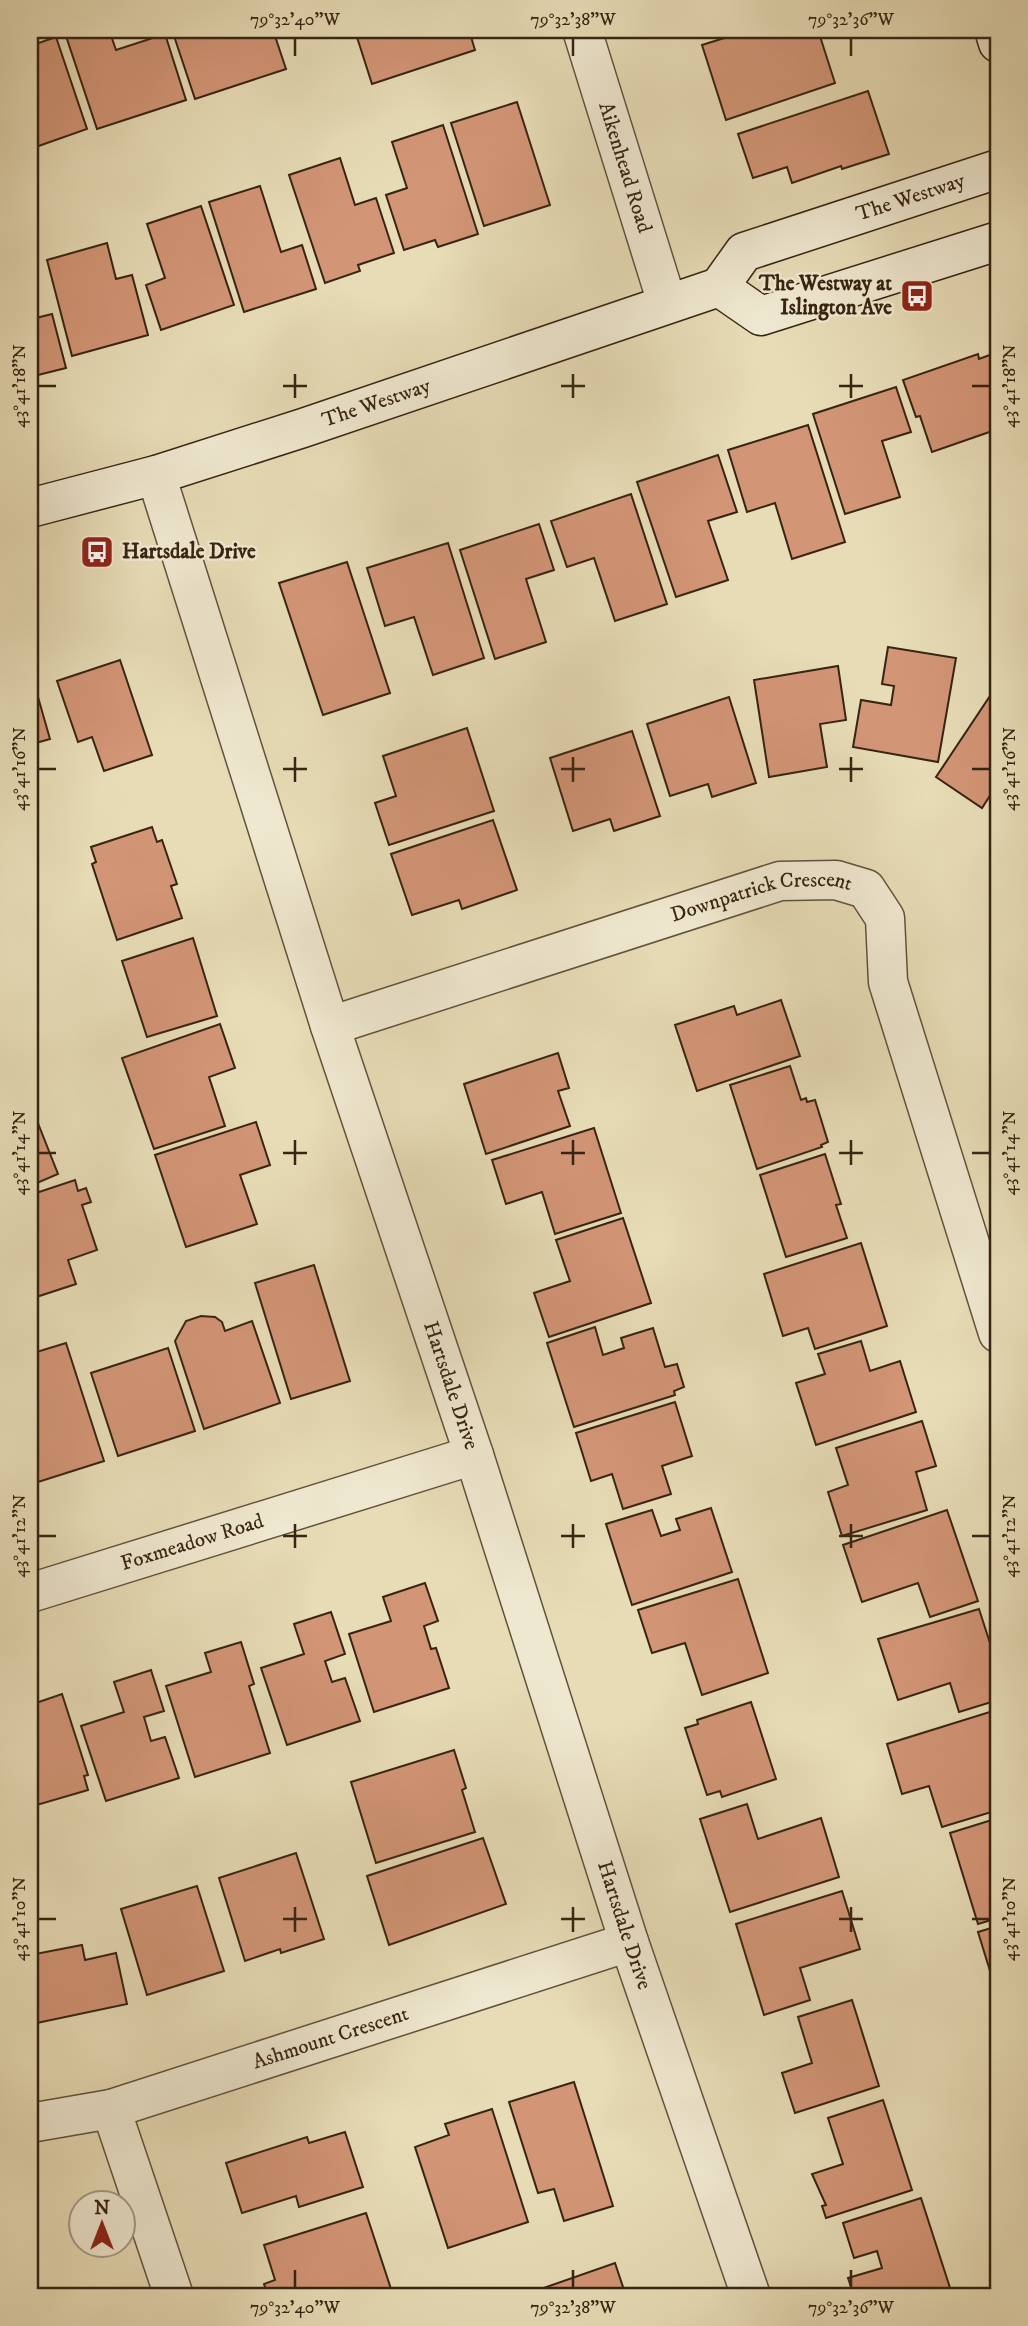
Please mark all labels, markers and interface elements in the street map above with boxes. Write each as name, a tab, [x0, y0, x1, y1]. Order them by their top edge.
text: 79°32'40"W	[250, 9, 340, 31]
text: 79°32'38"W	[530, 9, 616, 31]
text: 79°32'36"W	[808, 9, 894, 31]
street label: Aikenhead Road	[592, 99, 658, 237]
street label: The Westway	[853, 167, 969, 227]
place label: The Westway at Islington Ave	[758, 271, 892, 321]
bus stop icon: The Westway at Islington Ave	[898, 277, 936, 315]
text: 43°41'18"N	[9, 344, 31, 428]
text: 43°41'18"N	[999, 344, 1021, 428]
street label: The Westway	[319, 372, 435, 434]
bus stop icon: Hartsdale Drive	[78, 533, 116, 571]
place label: Hartsdale Drive	[122, 539, 256, 565]
text: 43°41'16"N	[9, 727, 31, 811]
text: 43°41'16"N	[999, 727, 1021, 811]
street label: Downpatrick Crescent	[667, 867, 856, 928]
text: 43°41'14"N	[9, 1110, 31, 1196]
text: 43°41'14"N	[999, 1110, 1021, 1196]
street label: Hartsdale Drive	[417, 1318, 484, 1453]
text: 43°41'12"N	[9, 1494, 31, 1578]
text: 43°41'12"N	[999, 1494, 1021, 1578]
street label: Foxmeadow Road	[118, 1508, 267, 1577]
street label: Hartsdale Drive	[591, 1858, 658, 1993]
text: 43°41'10"N	[9, 1877, 31, 1961]
text: 43°41'10"N	[999, 1877, 1021, 1961]
street label: Ashmount Crescent	[249, 2001, 412, 2075]
north arrow	[66, 2190, 136, 2260]
text: N	[94, 2197, 110, 2220]
text: 79°32'40"W	[250, 2297, 340, 2319]
text: 79°32'38"W	[530, 2297, 616, 2319]
text: 79°32'36"W	[808, 2297, 894, 2319]

